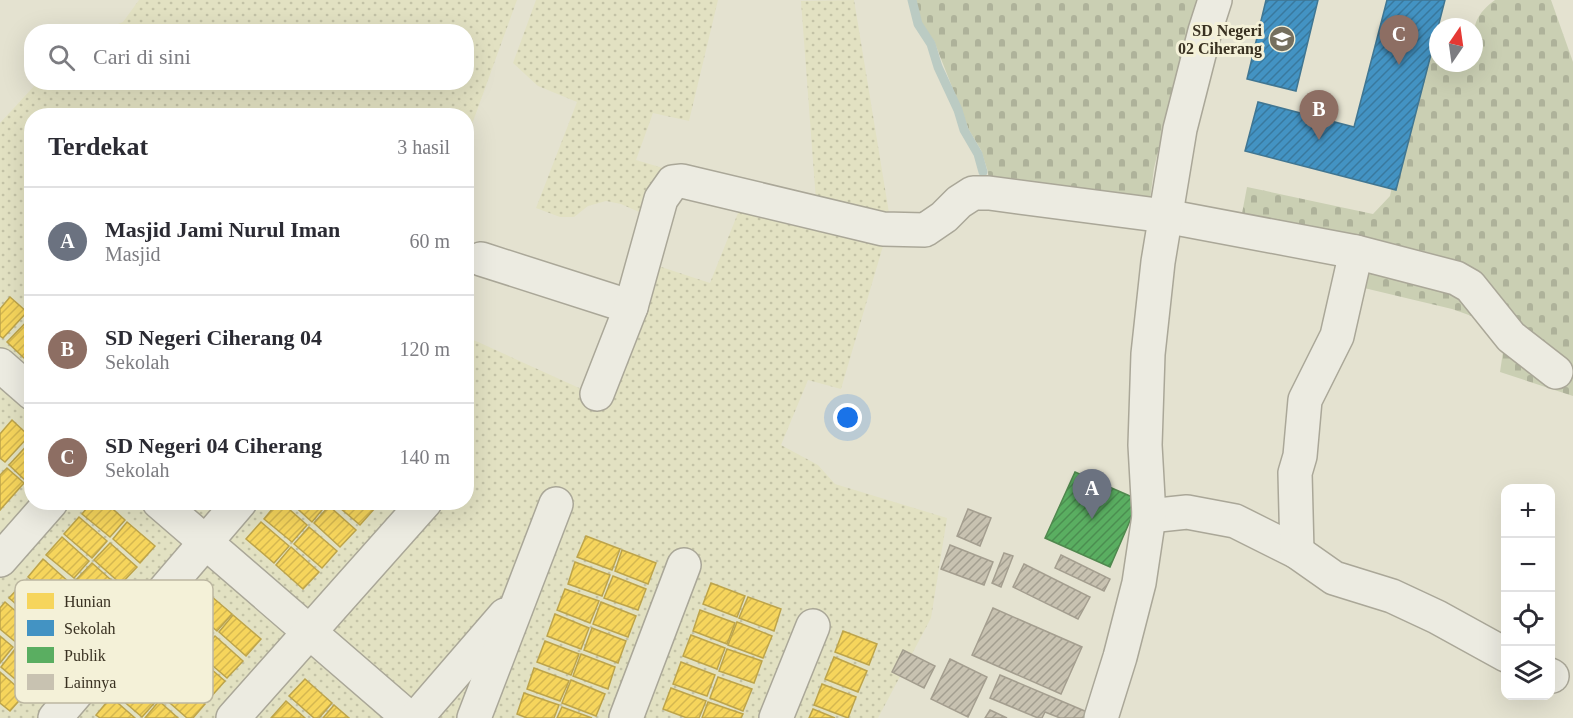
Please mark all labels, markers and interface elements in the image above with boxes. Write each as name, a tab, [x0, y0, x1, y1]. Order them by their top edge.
pin: C	[1380, 16, 1418, 65]
north arrow	[1429, 18, 1483, 72]
place label: SD Negeri 02 Ciherang	[1178, 22, 1263, 58]
search box	[24, 24, 474, 90]
school or university icon: SD Negeri 02 Ciherang	[1267, 24, 1297, 54]
icon: search	[45, 41, 78, 74]
text: Cari di sini	[93, 44, 191, 69]
pin: B	[1300, 90, 1338, 140]
text: Terdekat	[48, 132, 148, 161]
text: 3 hasil	[397, 136, 450, 158]
text: Masjid Jami Nurul Iman	[105, 217, 340, 242]
text: A	[60, 230, 75, 252]
text: 60 m	[409, 230, 450, 252]
text: Masjid	[105, 243, 161, 265]
text: SD Negeri Ciherang 04	[105, 325, 322, 350]
text: B	[61, 338, 74, 360]
text: 120 m	[399, 338, 450, 360]
text: Sekolah	[105, 351, 169, 373]
your location	[833, 403, 862, 432]
text: SD Negeri 04 Ciherang	[105, 433, 322, 458]
text: C	[60, 446, 75, 468]
text: 140 m	[399, 446, 450, 468]
text: Sekolah	[105, 459, 169, 481]
pin: A	[1072, 470, 1112, 519]
map controls	[1501, 484, 1555, 700]
button: +	[1501, 484, 1555, 538]
button: −	[1501, 538, 1555, 592]
legend	[15, 580, 213, 703]
button: locate	[1501, 592, 1555, 646]
text: Hunian	[64, 593, 111, 610]
text: Sekolah	[64, 620, 116, 637]
button: layers	[1501, 646, 1555, 700]
text: Publik	[64, 647, 106, 664]
text: Lainnya	[64, 674, 116, 692]

